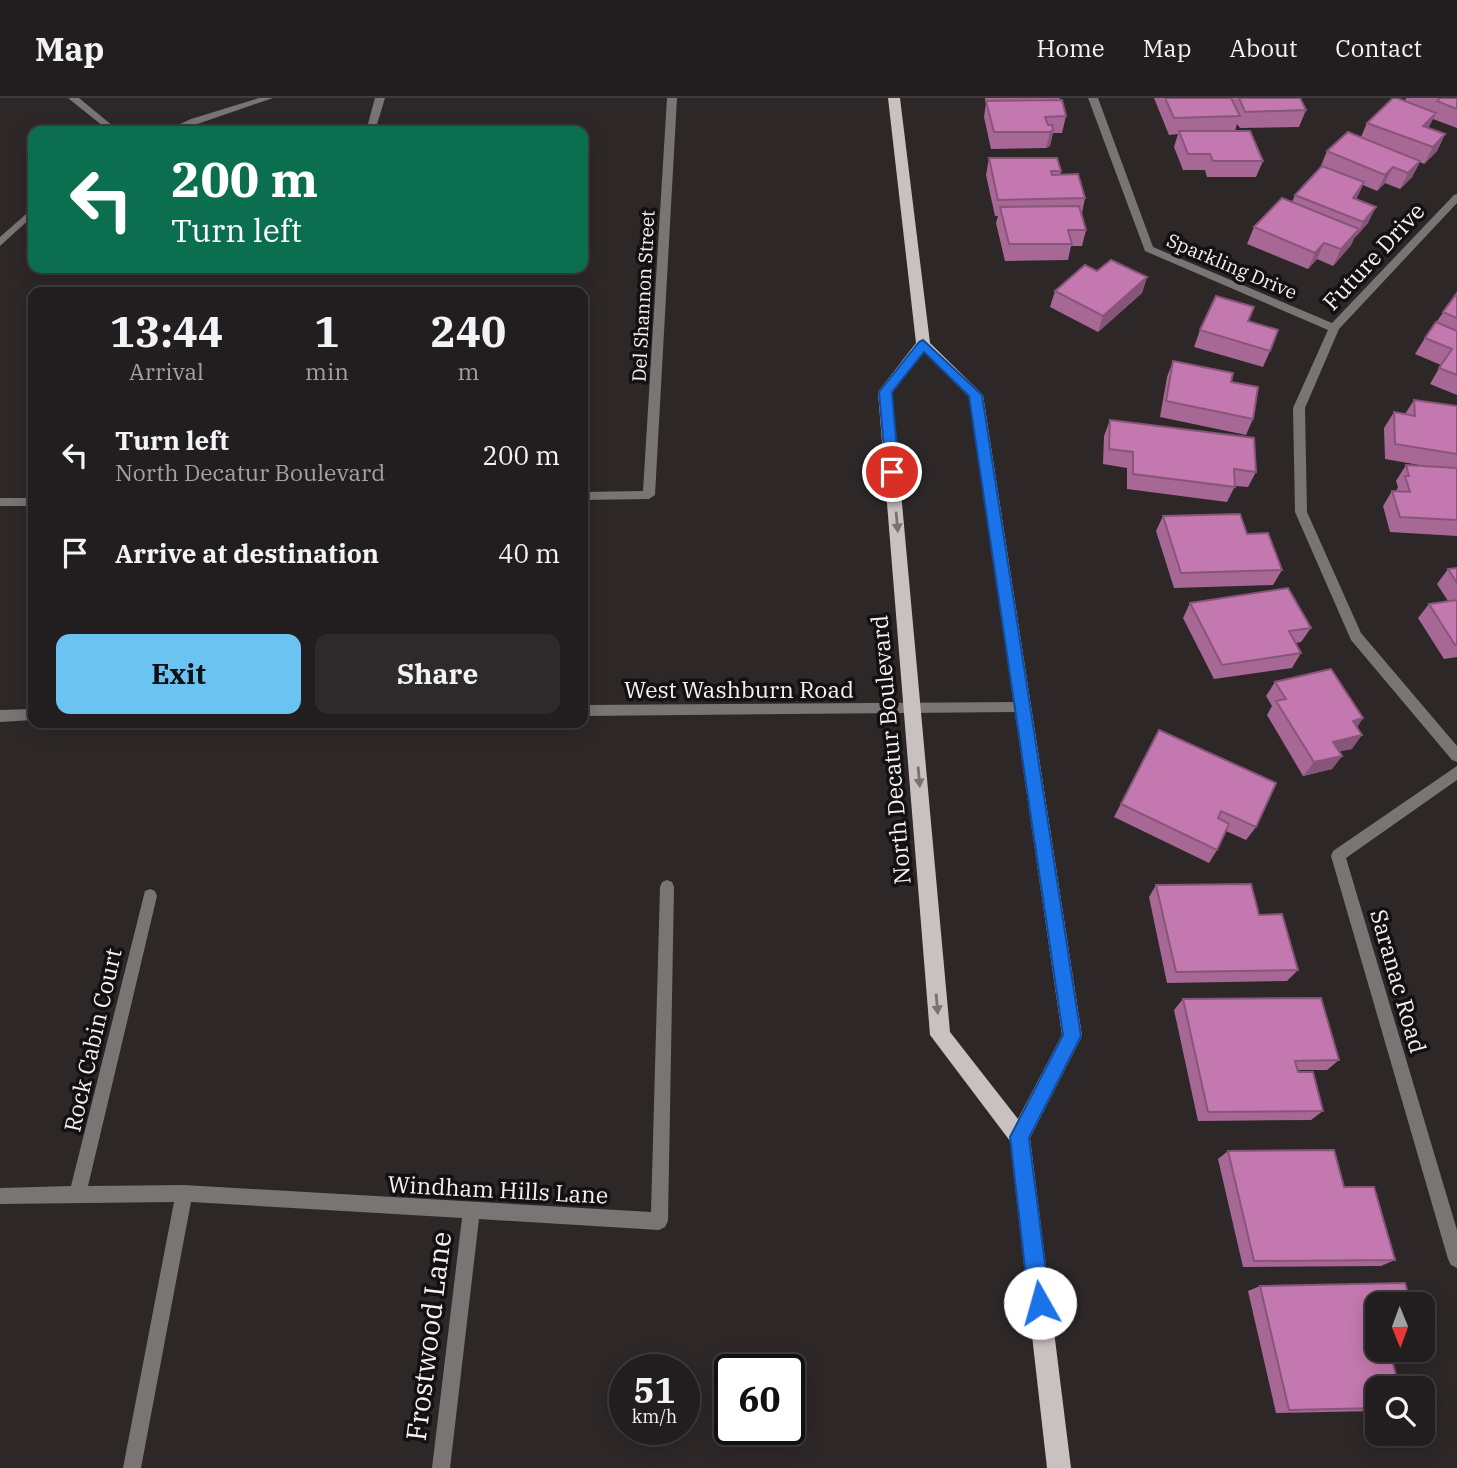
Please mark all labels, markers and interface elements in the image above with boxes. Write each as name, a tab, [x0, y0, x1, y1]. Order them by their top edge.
text: Map	[35, 27, 104, 70]
text: Home	[1037, 32, 1105, 64]
text: Map	[1143, 32, 1191, 64]
text: About	[1229, 32, 1297, 64]
text: Contact	[1335, 32, 1422, 64]
text: 200 m	[171, 147, 318, 210]
icon: left	[56, 154, 147, 245]
street label: Future Drive	[1316, 196, 1430, 316]
text: Turn left	[171, 209, 302, 251]
street label: Del Shannon Street	[627, 209, 660, 383]
street label: Sparkling Drive	[1163, 228, 1301, 304]
text: 13:44	[110, 304, 223, 359]
text: 1	[314, 304, 340, 359]
text: 240	[431, 304, 506, 359]
text: Arrival	[129, 356, 204, 386]
text: min	[305, 356, 349, 386]
text: m	[457, 356, 479, 386]
text: Turn left	[115, 423, 229, 457]
icon: left	[56, 436, 94, 474]
text: 200 m	[482, 438, 560, 472]
pin	[862, 442, 922, 502]
icon: arrive	[873, 453, 911, 491]
text: North Decatur Boulevard	[115, 457, 385, 487]
one-way arrow	[892, 511, 903, 533]
icon: arrive	[56, 534, 94, 572]
text: Arrive at destination	[115, 536, 379, 570]
text: 40 m	[498, 536, 560, 570]
street label: North Decatur Boulevard	[863, 614, 917, 886]
button: Exit	[56, 634, 301, 714]
button: Share	[315, 634, 560, 714]
street label: West Washburn Road	[624, 674, 854, 704]
one-way arrow	[914, 766, 925, 788]
street label: Saranac Road	[1364, 906, 1434, 1056]
street label: Rock Cabin Court	[56, 945, 128, 1135]
one-way arrow	[932, 993, 943, 1015]
street label: Windham Hills Lane	[387, 1168, 609, 1210]
street label: Frostwood Lane	[397, 1229, 459, 1443]
position arrow	[1003, 1266, 1077, 1340]
north arrow	[1365, 1292, 1435, 1362]
map controls	[1365, 1292, 1435, 1446]
speed limit sign: 60	[714, 1354, 805, 1445]
text: 51	[633, 1367, 676, 1413]
button: search	[1365, 1376, 1435, 1446]
text: km/h	[632, 1405, 677, 1428]

